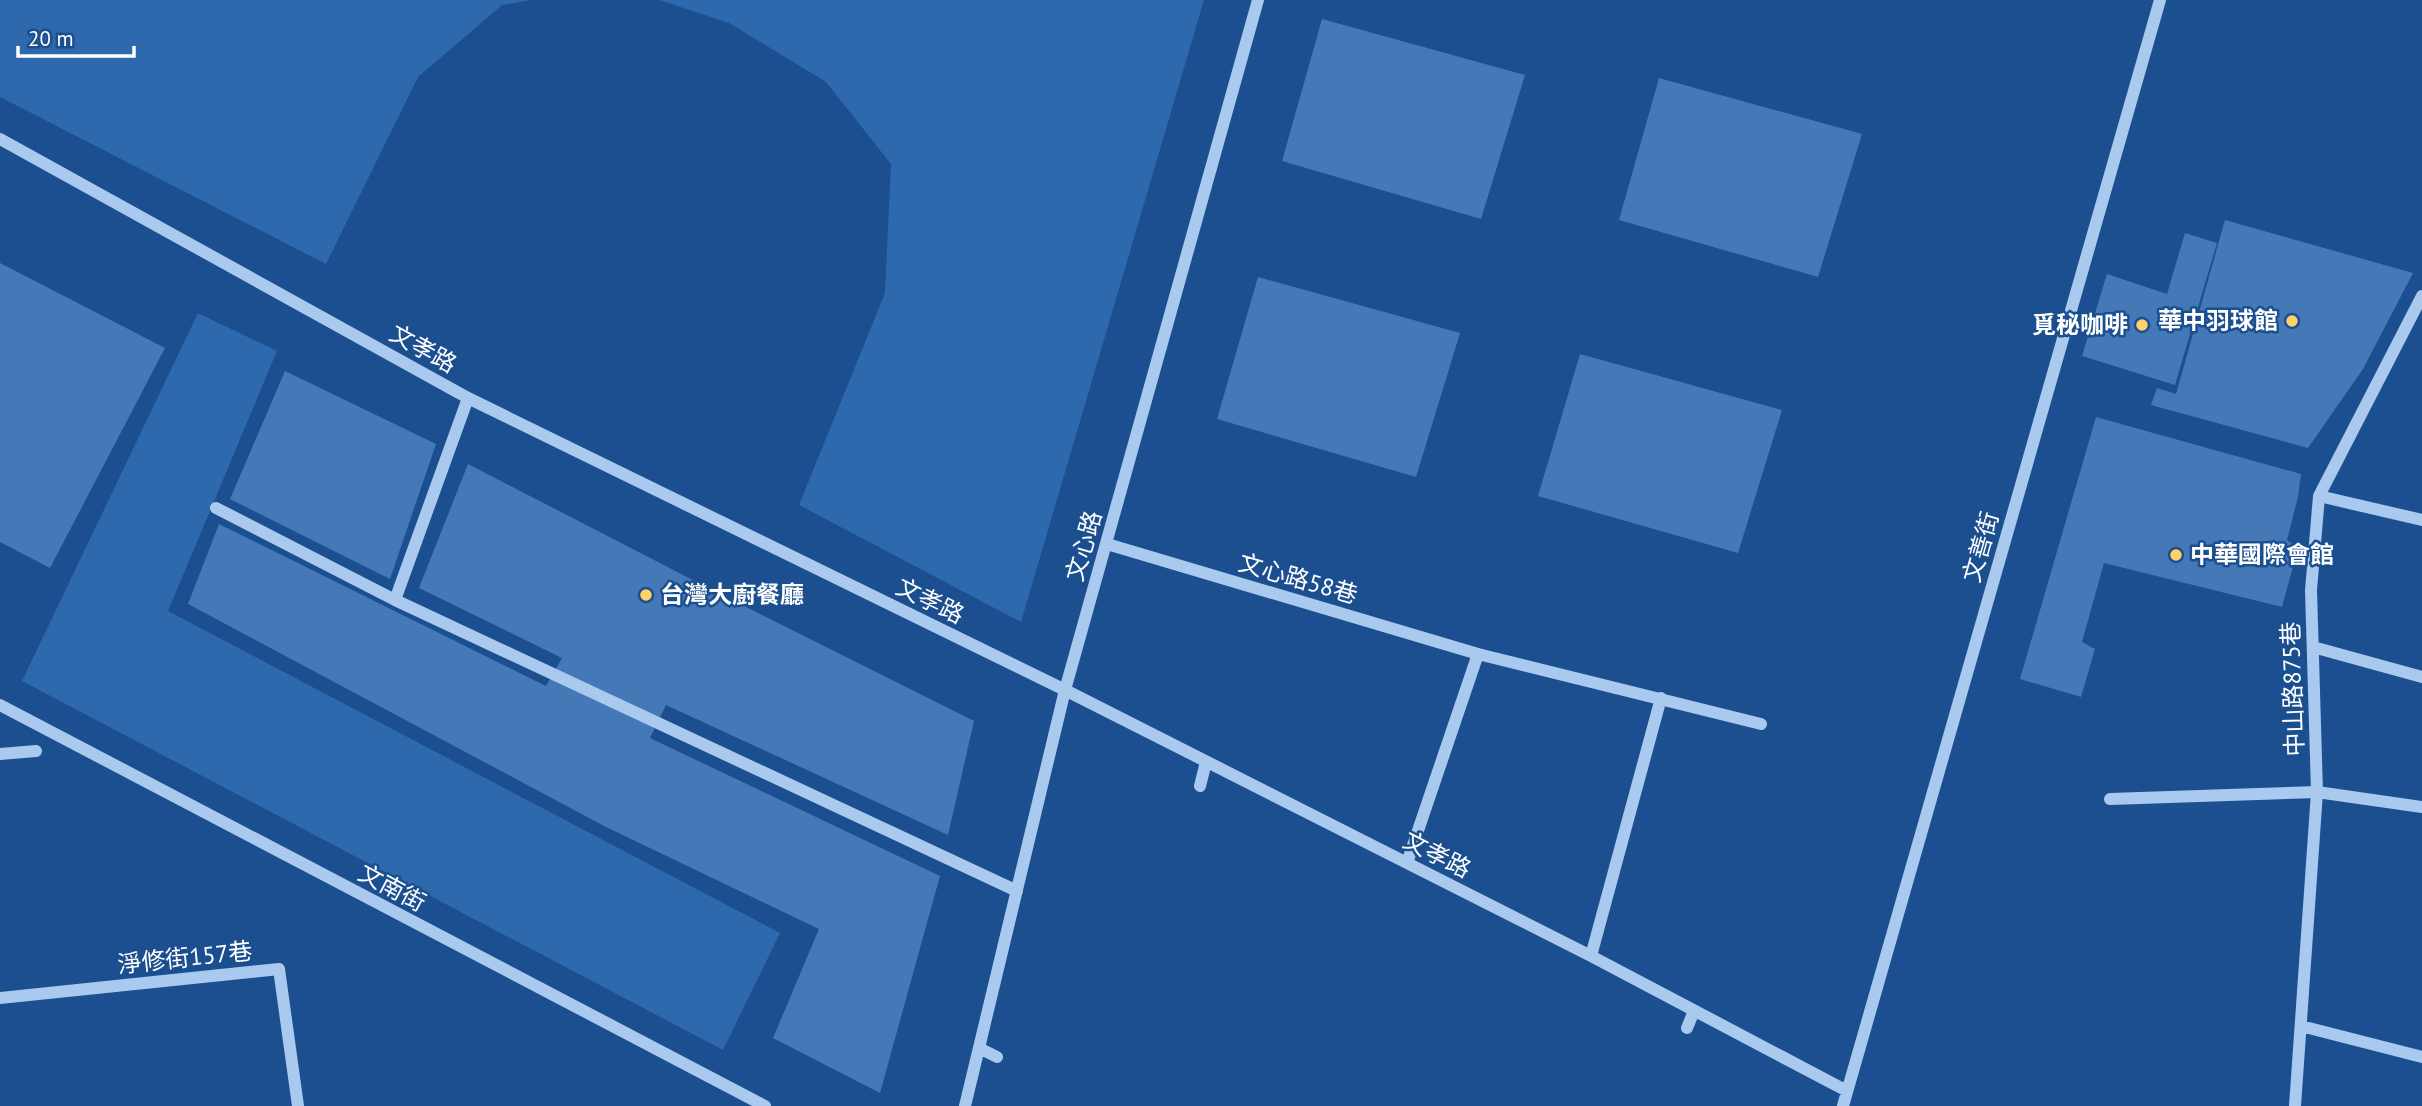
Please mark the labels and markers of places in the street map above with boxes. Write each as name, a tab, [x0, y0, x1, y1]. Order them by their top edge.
place label: 華中羽球館	[2158, 305, 2278, 336]
place label: 覓秘咖啡	[2032, 309, 2128, 340]
marker: 華中羽球館	[2284, 313, 2300, 329]
marker: 覓秘咖啡	[2134, 317, 2150, 333]
place label: 中華國際會館	[2190, 539, 2334, 570]
marker: 中華國際會館	[2168, 547, 2184, 563]
place label: 台灣大廚餐廳	[660, 579, 804, 610]
marker: 台灣大廚餐廳	[638, 587, 654, 603]

